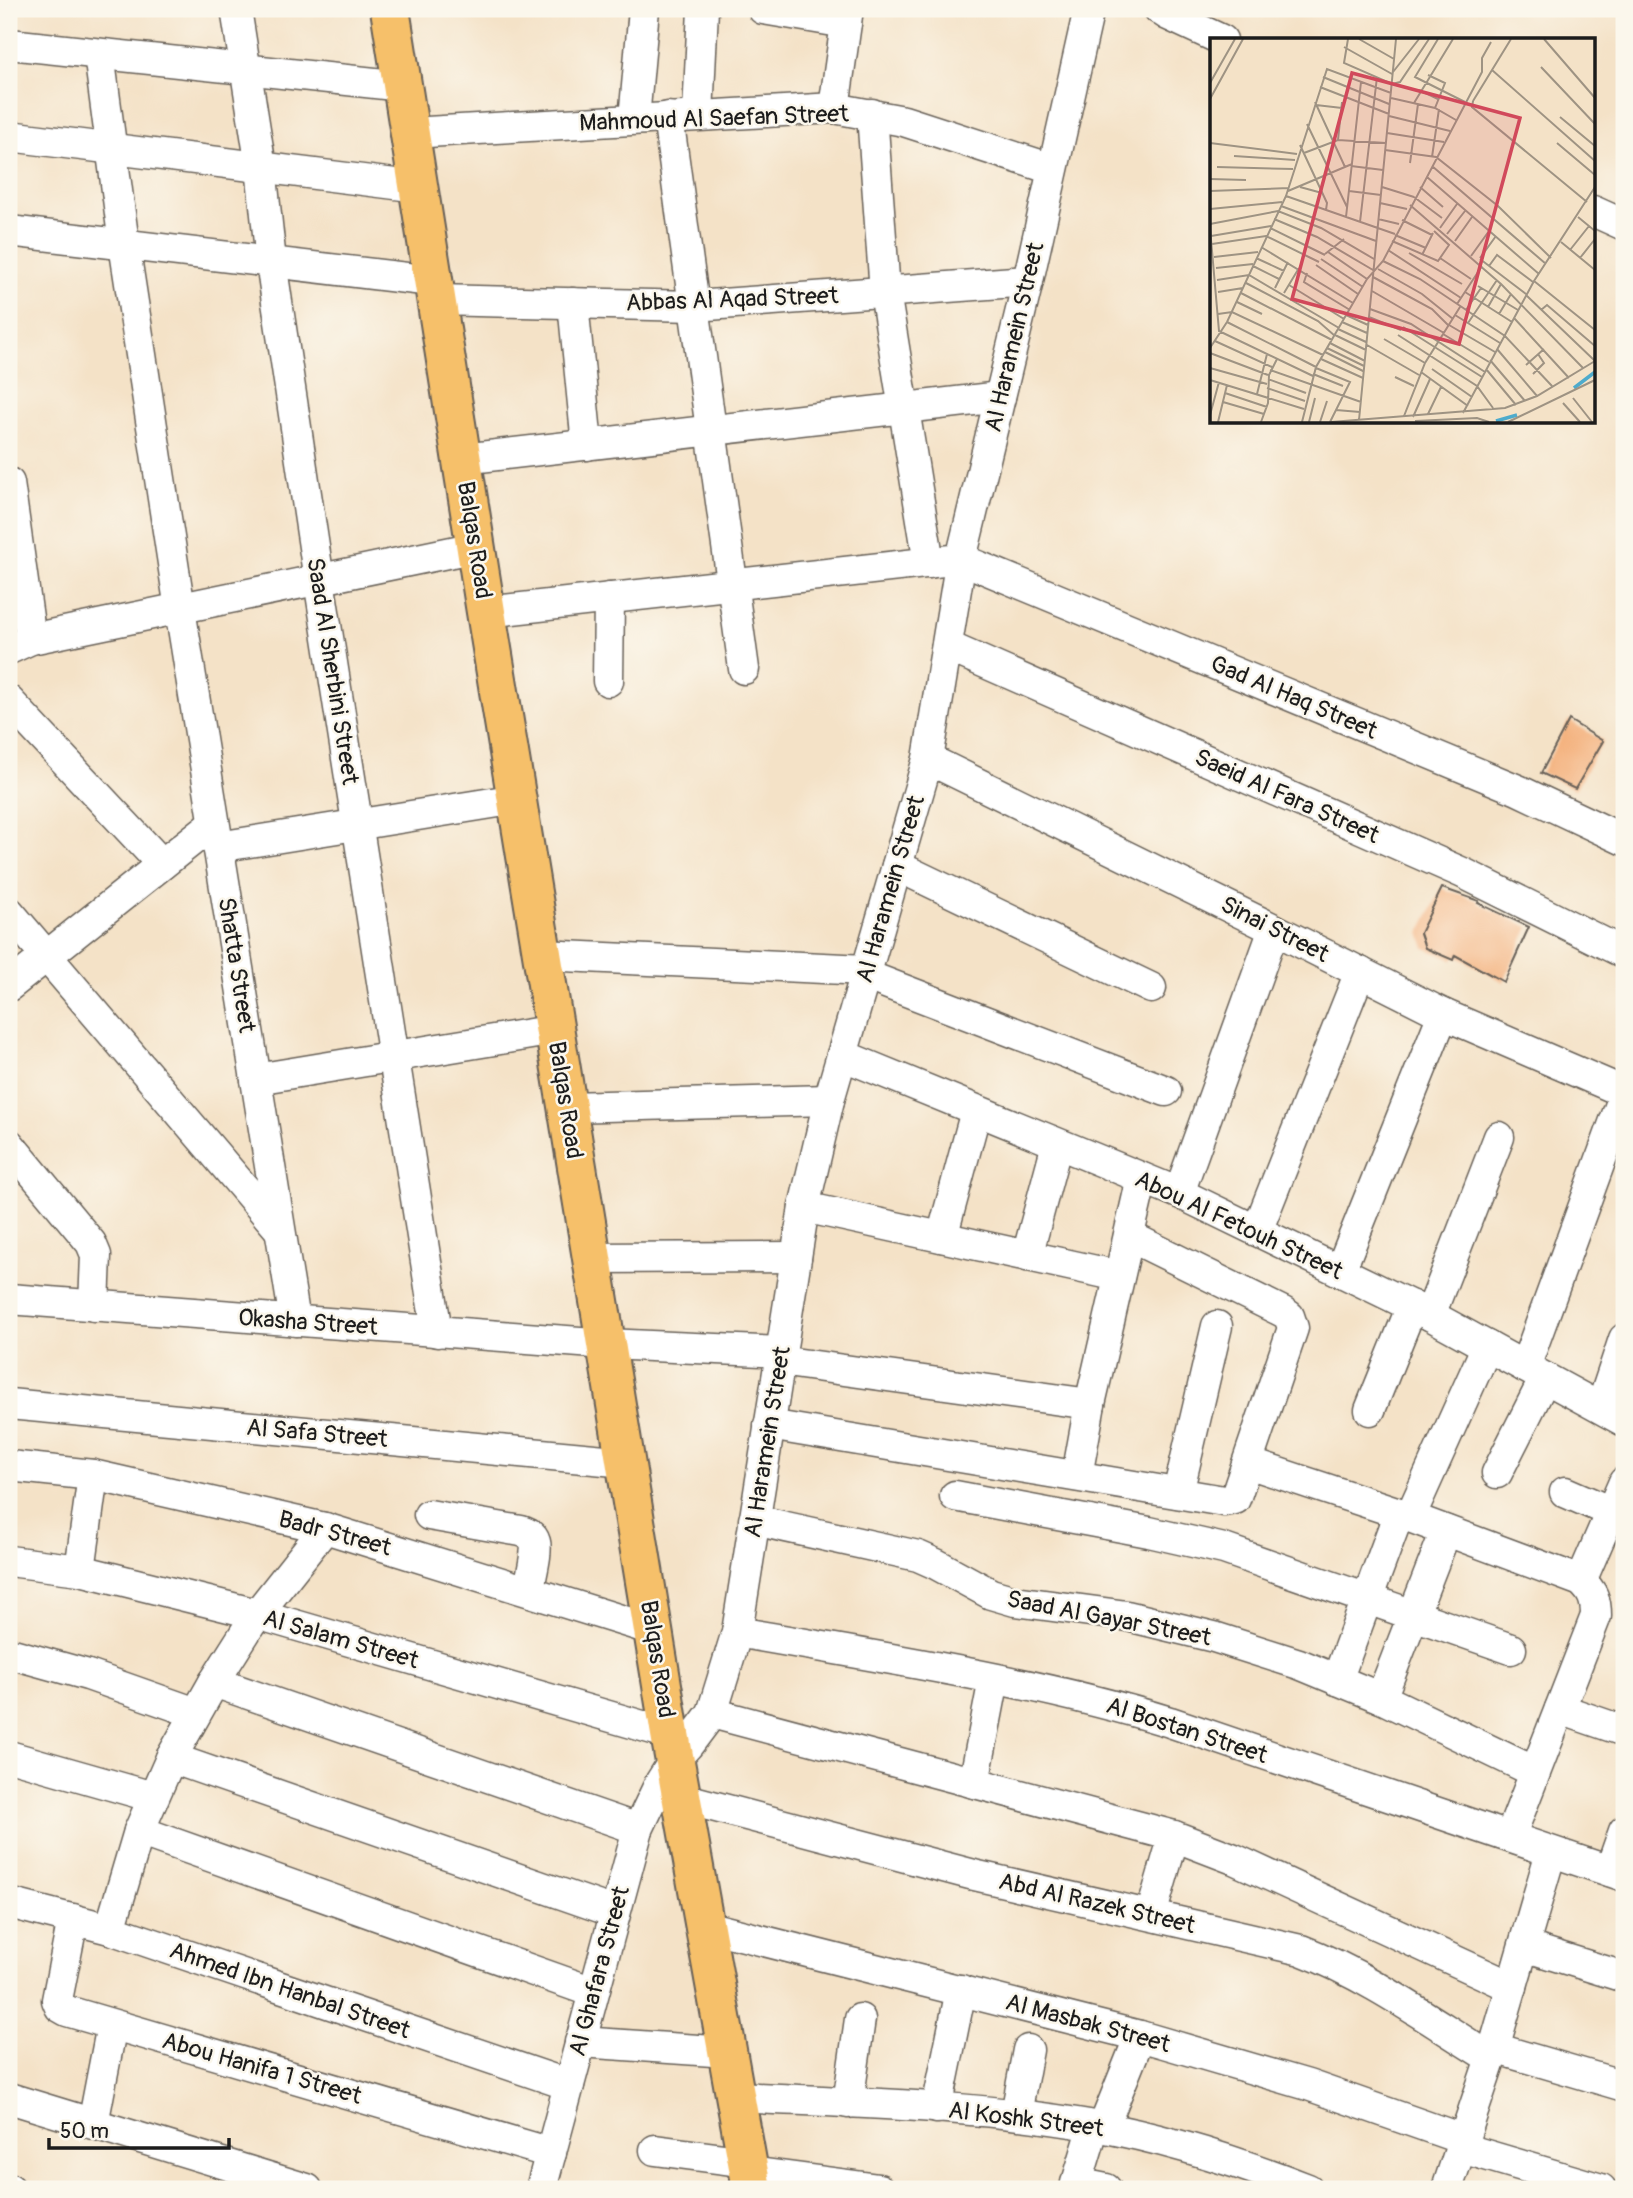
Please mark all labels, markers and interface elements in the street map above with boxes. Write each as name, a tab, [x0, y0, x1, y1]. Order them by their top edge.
inset map	[1210, 38, 1594, 424]
street label: Mahmoud Al Saefan Street	[579, 99, 850, 138]
street label: Al Haramein Street	[979, 239, 1050, 435]
street label: Abbas Al Aqad Street	[625, 281, 839, 318]
street label: Balqas Road	[451, 479, 498, 601]
street label: Saad Al Sherbini Street	[300, 556, 365, 787]
street label: Gad Al Haq Street	[1206, 649, 1382, 746]
street label: Saeid Al Fara Street	[1190, 743, 1384, 850]
street label: Al Haramein Street	[850, 792, 931, 986]
street label: Sinai Street	[1216, 890, 1334, 969]
street label: Shatta Street	[212, 895, 262, 1035]
street label: Balqas Road	[542, 1039, 589, 1161]
street label: Abou Al Fetouh Street	[1130, 1165, 1348, 1286]
street label: Okasha Street	[237, 1303, 379, 1342]
street label: Al Haramein Street	[738, 1344, 797, 1540]
street label: Al Safa Street	[245, 1413, 389, 1454]
street label: Badr Street	[275, 1505, 395, 1563]
street label: Saad Al Gayar Street	[1004, 1584, 1214, 1653]
street label: Balqas Road	[634, 1598, 681, 1720]
street label: Al Salam Street	[260, 1603, 422, 1676]
street label: Al Bostan Street	[1103, 1691, 1271, 1770]
street label: Abd Al Razek Street	[996, 1867, 1198, 1940]
street label: Al Ghafara Street	[563, 1883, 636, 2059]
street label: Ahmed Ibn Hanbal Street	[166, 1936, 414, 2045]
street label: Al Masbak Street	[1003, 1988, 1174, 2059]
street label: Abou Hanifa 1 Street	[159, 2026, 365, 2111]
street label: Al Koshk Street	[947, 2096, 1106, 2143]
scale bar	[49, 2107, 229, 2151]
text: 50 m	[60, 2118, 109, 2145]

